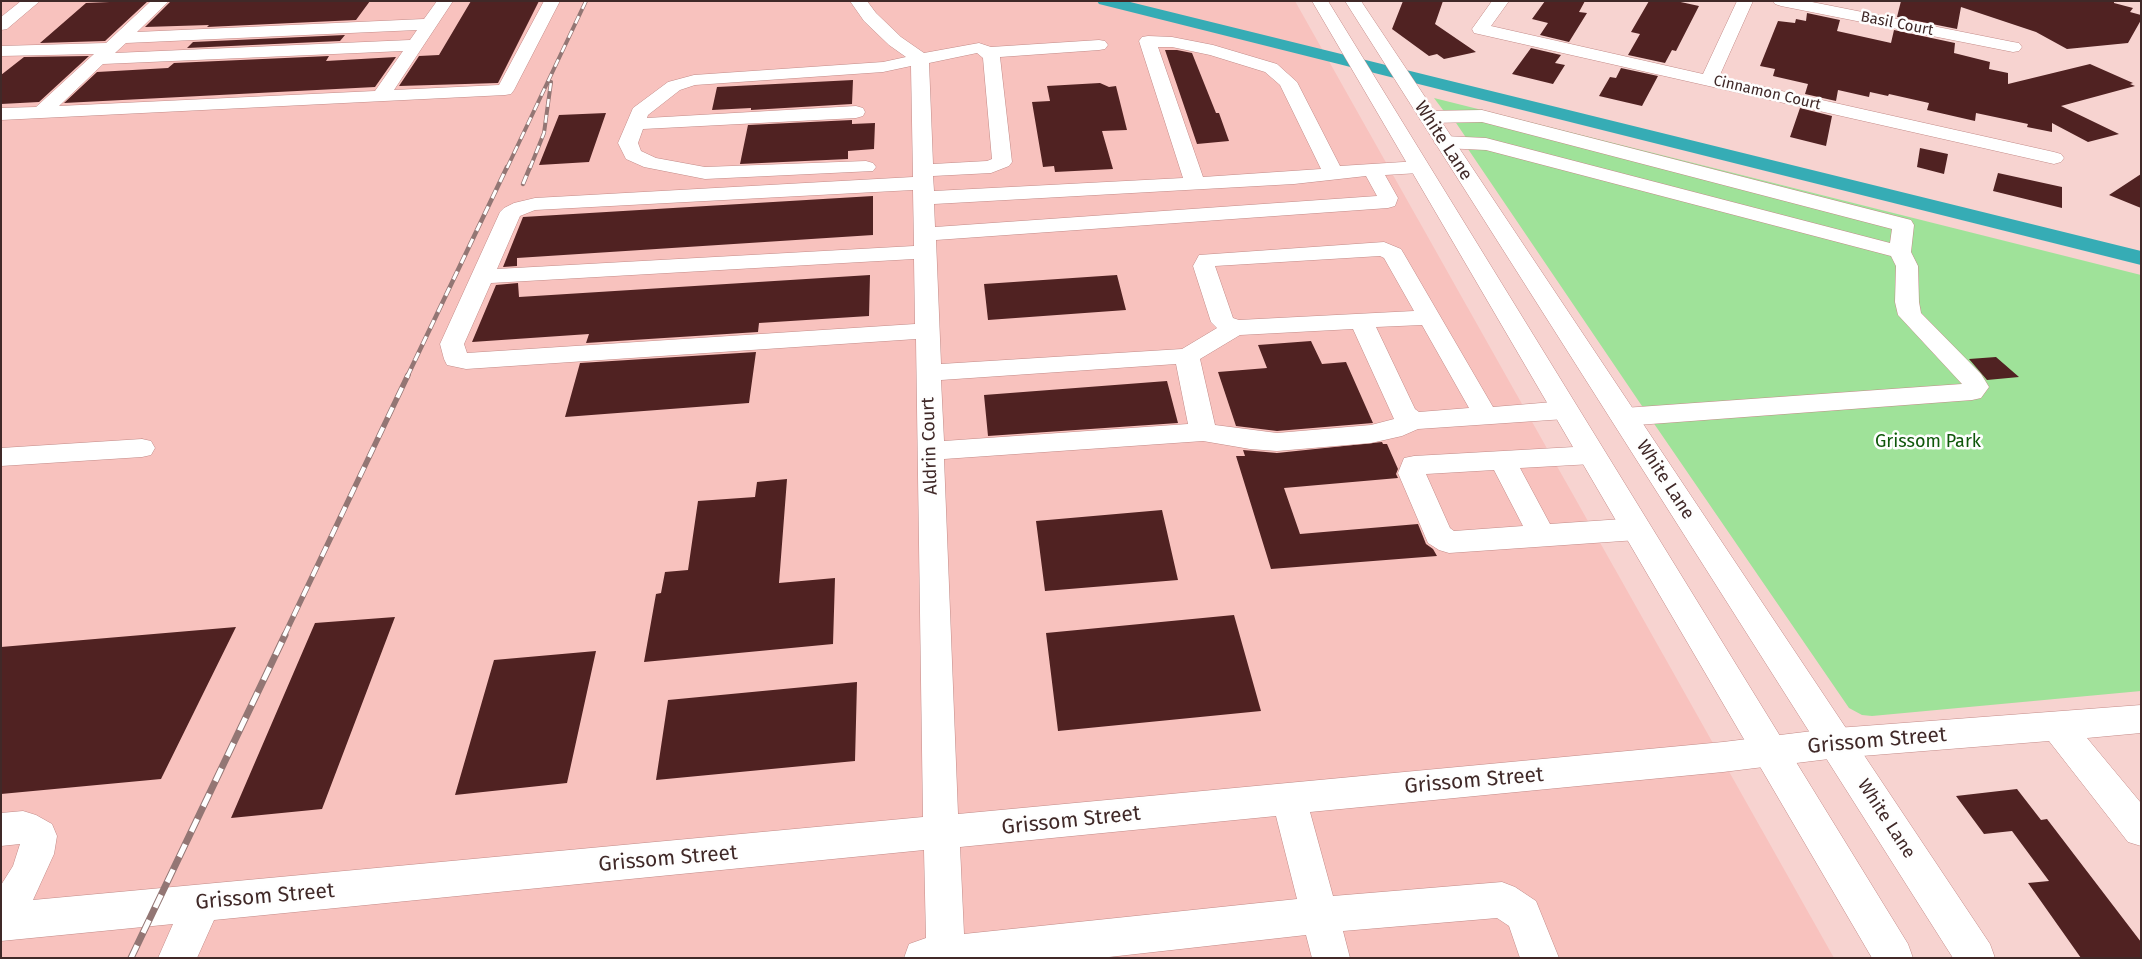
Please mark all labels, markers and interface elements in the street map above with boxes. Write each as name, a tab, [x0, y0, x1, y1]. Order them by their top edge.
street label: Basil Court	[1859, 8, 1935, 40]
street label: Cinnamon Court	[1712, 72, 1822, 114]
street label: White Lane	[1409, 97, 1477, 185]
street label: Aldrin Court	[918, 397, 942, 495]
park label: Grissom Park	[1875, 431, 1981, 453]
street label: White Lane	[1631, 436, 1699, 524]
street label: Grissom Street	[1806, 722, 1948, 760]
street label: Grissom Street	[1403, 762, 1545, 800]
street label: White Lane	[1852, 775, 1920, 863]
street label: Grissom Street	[1000, 801, 1142, 841]
street label: Grissom Street	[597, 840, 739, 878]
street label: Grissom Street	[194, 878, 336, 916]

